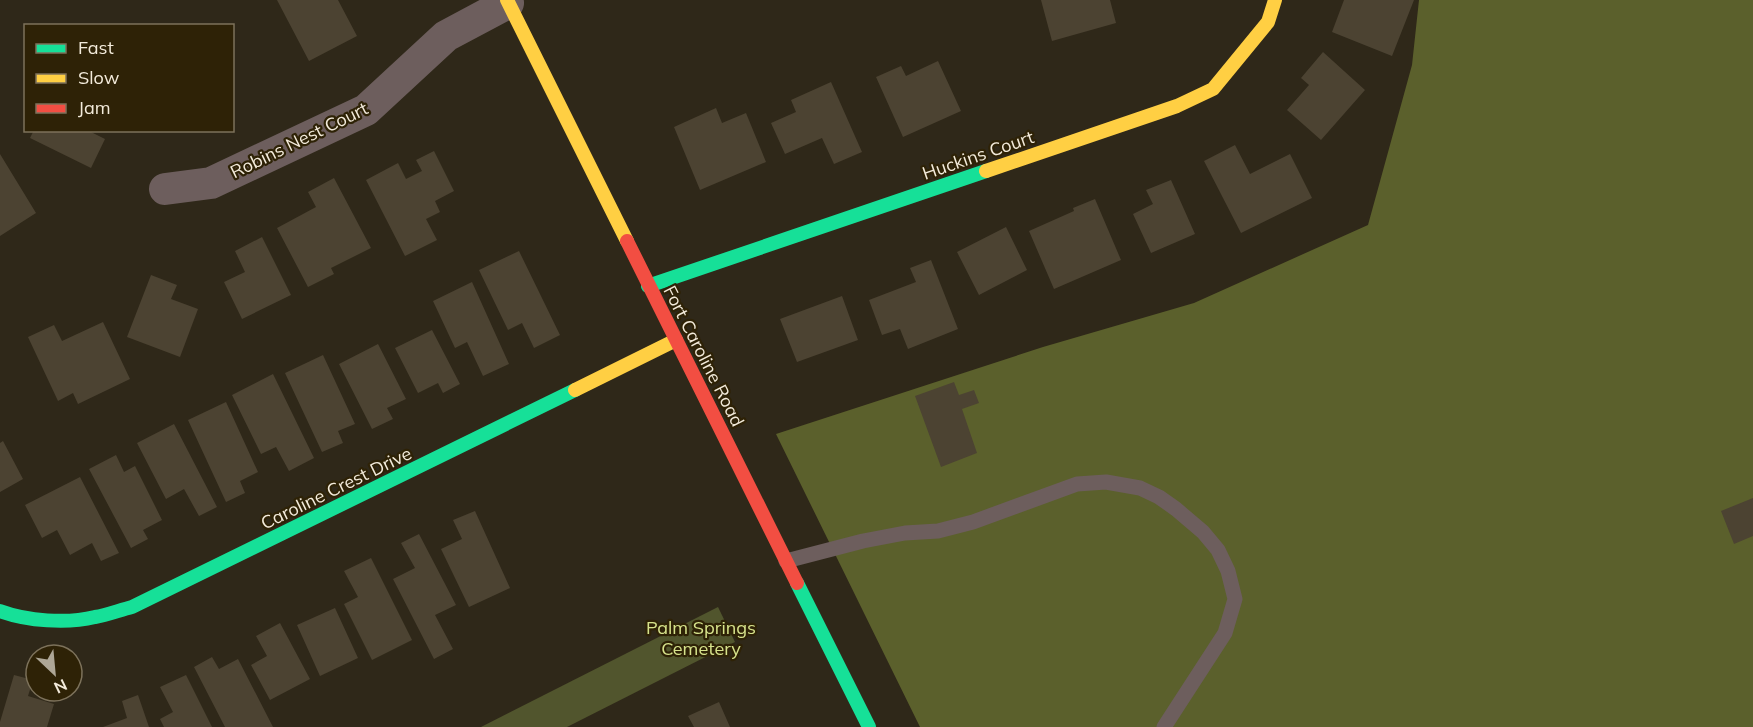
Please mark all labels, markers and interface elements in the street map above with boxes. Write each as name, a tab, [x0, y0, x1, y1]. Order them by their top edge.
legend	[24, 24, 234, 132]
text: Fast	[78, 36, 114, 59]
text: Slow	[78, 66, 120, 89]
text: Jam	[78, 96, 111, 119]
street label: Robins Nest Court	[226, 97, 372, 183]
street label: Huckins Court	[919, 125, 1037, 185]
street label: Fort Caroline Road	[658, 282, 750, 430]
street label: Caroline Crest Drive	[257, 442, 415, 534]
park label: Palm Springs Cemetery	[646, 616, 756, 660]
north arrow	[24, 643, 84, 703]
text: N	[51, 675, 70, 698]

